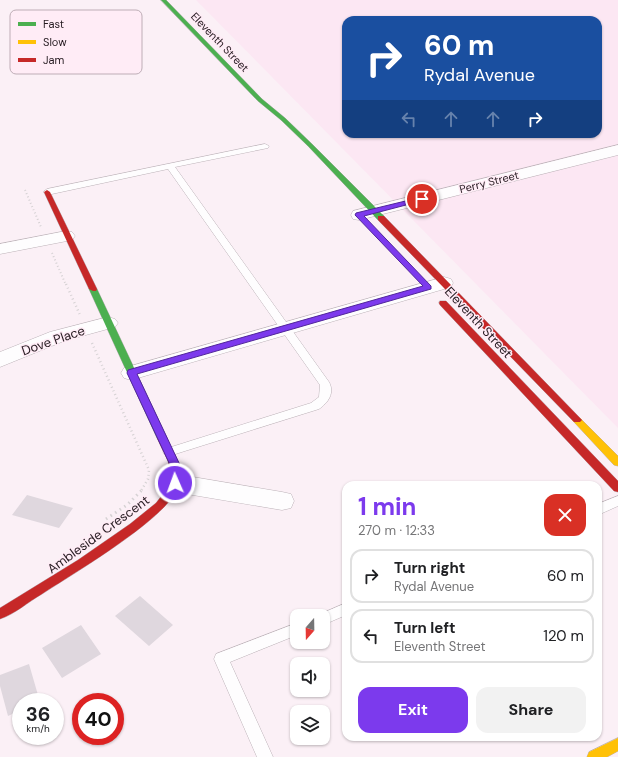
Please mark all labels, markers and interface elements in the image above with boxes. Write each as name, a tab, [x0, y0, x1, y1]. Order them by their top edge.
street label: Eleventh Street	[188, 9, 252, 75]
legend	[10, 10, 142, 74]
text: Fast	[43, 17, 64, 31]
text: 60 m	[424, 27, 494, 64]
icon: right	[358, 32, 410, 84]
text: Slow	[43, 35, 67, 49]
text: Jam	[43, 53, 64, 67]
text: Rydal Avenue	[424, 63, 535, 87]
icon: left	[398, 108, 420, 130]
icon: ahead	[440, 108, 462, 130]
icon: ahead	[482, 108, 504, 130]
icon: right	[524, 108, 546, 130]
street label: Perry Street	[458, 168, 520, 196]
pin	[405, 182, 439, 216]
icon: arrive	[411, 188, 433, 210]
street label: Eleventh Street	[441, 283, 516, 362]
street label: Dove Place	[19, 322, 87, 359]
position arrow	[154, 462, 196, 504]
text: 1 min	[358, 491, 416, 522]
street label: Ambleside Crescent	[44, 492, 153, 577]
button: close	[544, 494, 586, 536]
text: 270 m · 12:33	[358, 522, 435, 539]
text: Turn right	[394, 558, 465, 578]
icon: right	[360, 565, 382, 587]
text: 60 m	[547, 566, 584, 586]
text: Rydal Avenue	[394, 578, 474, 595]
north arrow	[290, 609, 330, 649]
map controls	[290, 609, 330, 745]
text: Turn left	[394, 618, 455, 638]
icon: left	[360, 625, 382, 647]
text: 120 m	[543, 626, 584, 646]
text: Eleventh Street	[394, 638, 486, 655]
button: sound	[290, 657, 330, 697]
button: Exit	[358, 687, 468, 733]
button: Share	[476, 687, 586, 733]
speed limit sign: 40	[72, 693, 124, 745]
text: 36	[26, 701, 50, 727]
button: layers	[290, 705, 330, 745]
text: km/h	[26, 722, 50, 735]

